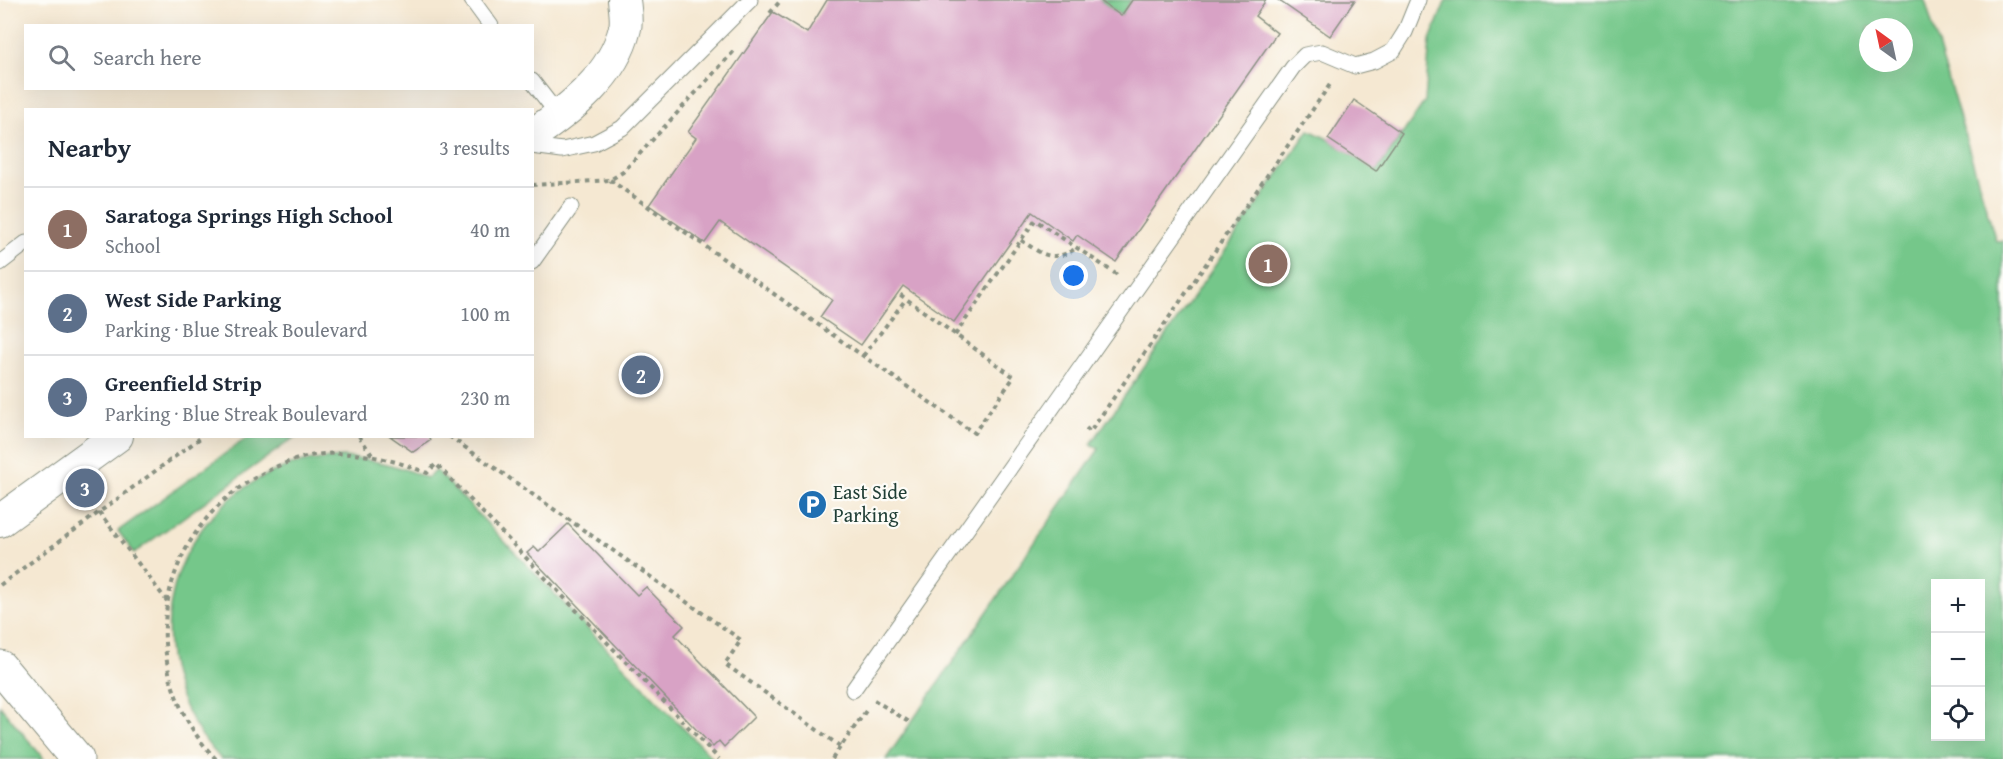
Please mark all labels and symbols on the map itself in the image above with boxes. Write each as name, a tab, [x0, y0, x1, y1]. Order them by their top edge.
north arrow	[1859, 18, 1913, 72]
pin: 1	[1248, 242, 1288, 286]
your location	[1059, 261, 1088, 290]
pin: 2	[622, 352, 660, 398]
pin: 3	[66, 466, 104, 510]
place label: East Side Parking	[833, 477, 907, 529]
parking icon: East Side Parking	[796, 488, 828, 520]

